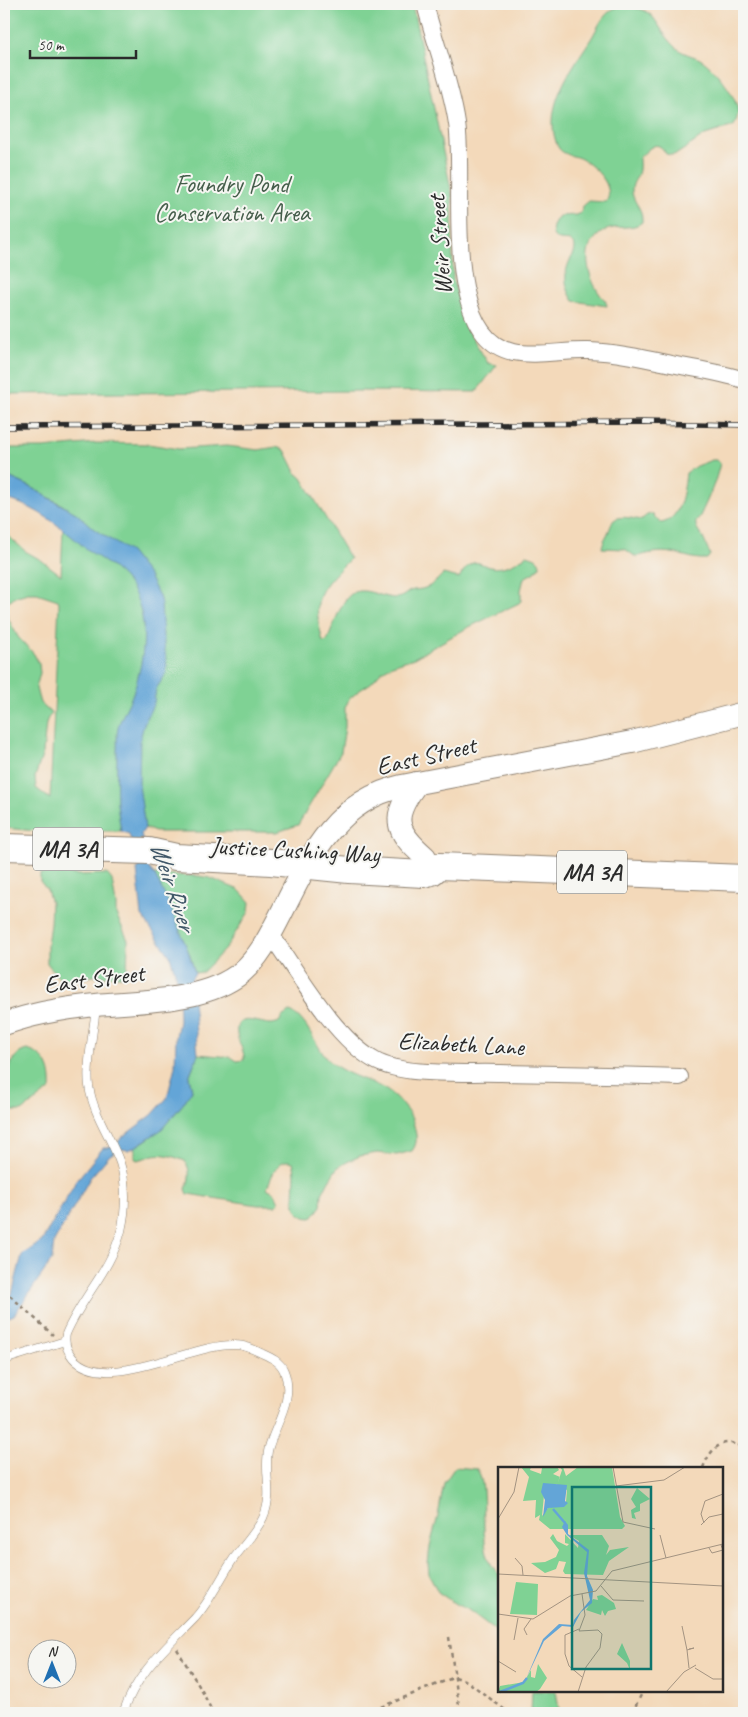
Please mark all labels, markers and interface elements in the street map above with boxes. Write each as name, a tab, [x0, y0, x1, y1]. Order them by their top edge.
scale bar	[30, 28, 136, 60]
text: 50 m	[38, 36, 65, 55]
park label: Foundry Pond Conservation Area	[154, 168, 312, 229]
street label: Weir Street	[420, 191, 459, 296]
street label: East Street	[373, 728, 481, 783]
road number: MA 3A	[33, 828, 103, 871]
street label: Justice Cushing Way	[208, 830, 382, 870]
water label: Weir River	[142, 837, 205, 939]
road number: MA 3A	[557, 850, 627, 894]
street label: East Street	[42, 957, 149, 1001]
street label: Elizabeth Lane	[397, 1025, 526, 1063]
inset map	[498, 1467, 723, 1692]
north arrow	[28, 1640, 78, 1690]
text: N	[48, 1643, 59, 1660]

